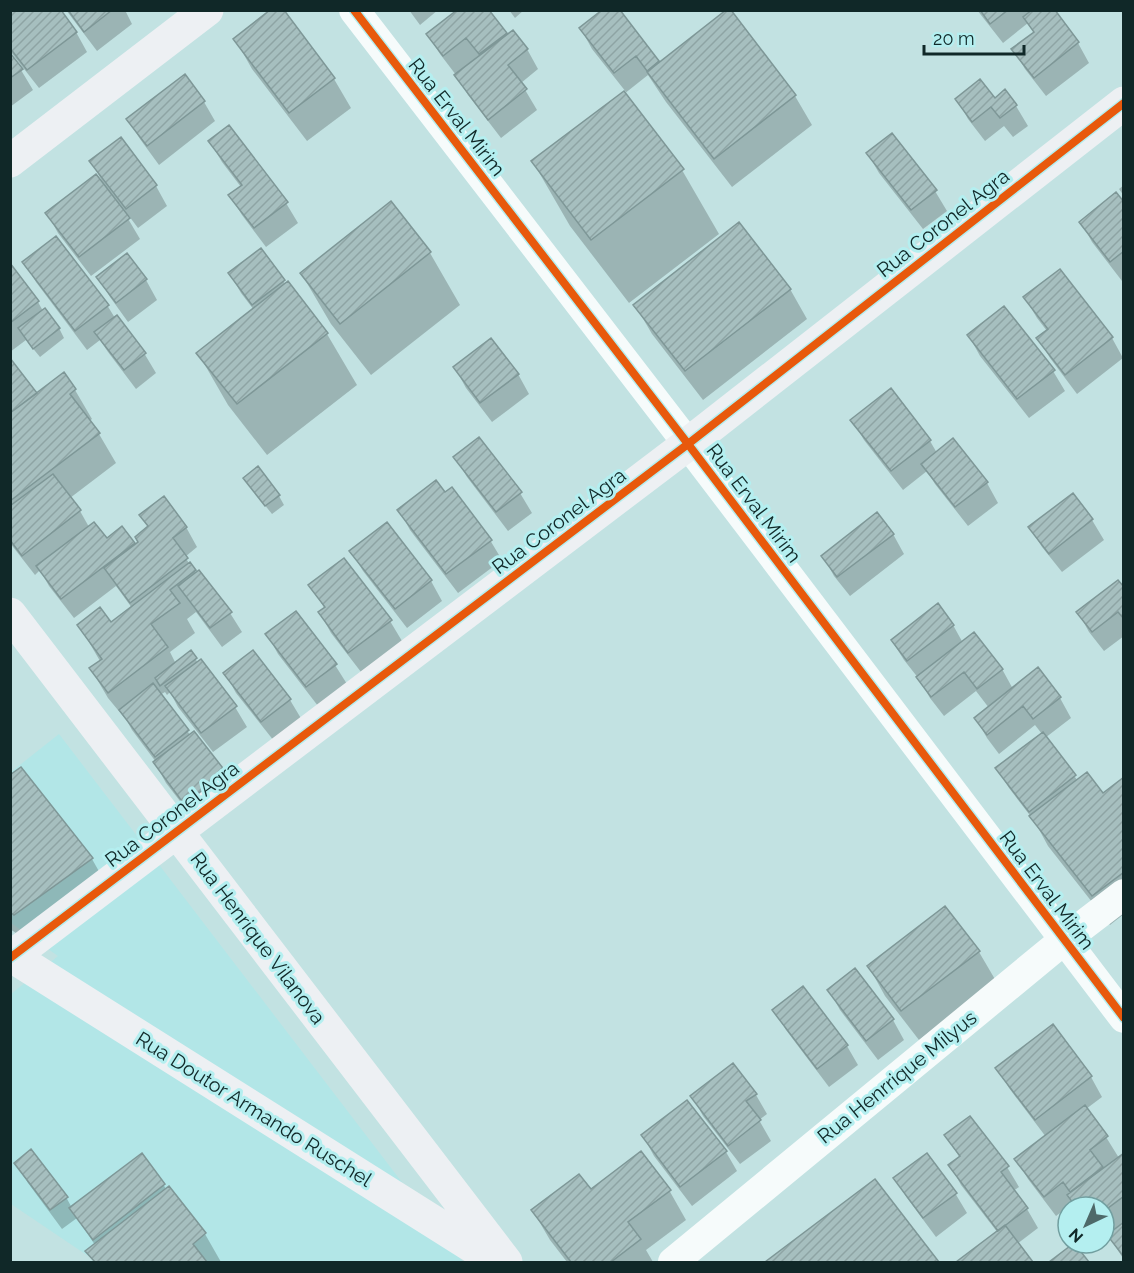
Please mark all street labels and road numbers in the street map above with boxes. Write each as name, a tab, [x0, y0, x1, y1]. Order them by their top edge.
street label: Rua Erval Mirim	[404, 53, 510, 181]
street label: Rua Coronel Agra	[872, 164, 1014, 282]
street label: Rua Erval Mirim	[701, 439, 807, 567]
street label: Rua Coronel Agra	[487, 463, 631, 579]
street label: Rua Coronel Agra	[100, 756, 244, 872]
street label: Rua Erval Mirim	[994, 826, 1100, 954]
street label: Rua Henrique Vilanova	[185, 847, 331, 1029]
street label: Rua Henrrique Milyus	[813, 1005, 981, 1149]
street label: Rua Doutor Armando Ruschel	[132, 1026, 377, 1192]

